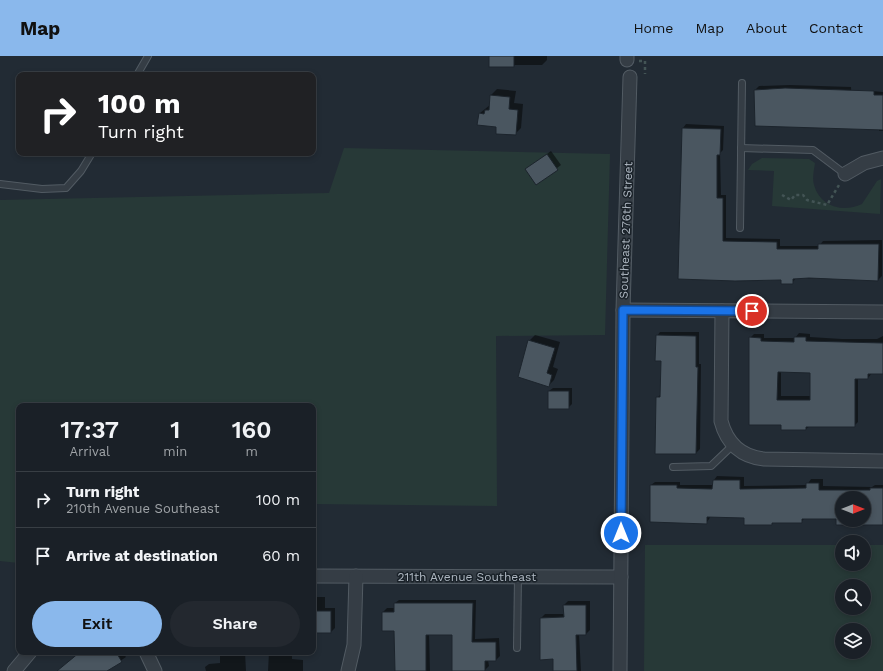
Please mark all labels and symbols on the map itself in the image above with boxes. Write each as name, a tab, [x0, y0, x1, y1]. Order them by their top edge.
street label: Southeast 276th Street	[617, 161, 635, 299]
pin	[735, 294, 769, 328]
north arrow	[835, 491, 871, 527]
position arrow	[600, 512, 642, 554]
street label: 211th Avenue Southeast	[398, 570, 536, 584]

